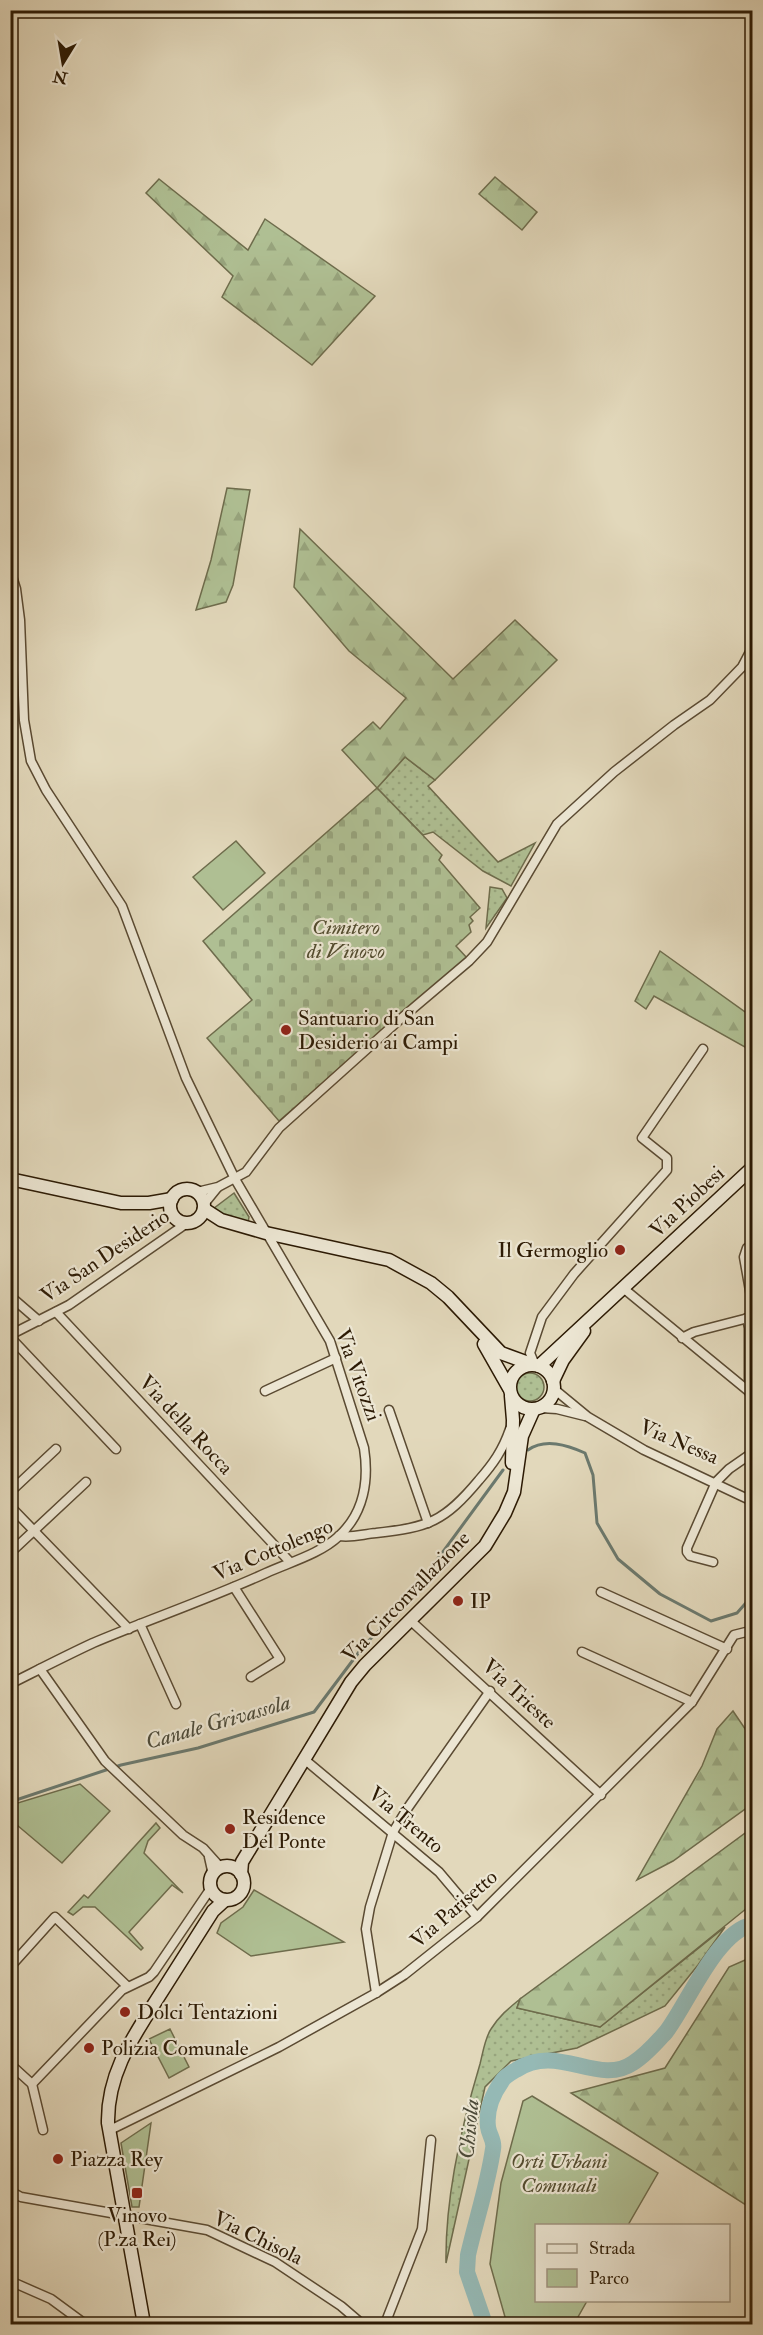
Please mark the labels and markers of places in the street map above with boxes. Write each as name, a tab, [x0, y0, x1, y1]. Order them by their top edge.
place label: Santuario di San Desiderio ai Campi	[298, 1005, 459, 1056]
marker: Santuario di San Desiderio ai Campi	[279, 1023, 293, 1037]
place label: Il Germoglio	[498, 1237, 608, 1264]
marker: Il Germoglio	[613, 1243, 627, 1257]
place label: IP	[470, 1588, 491, 1615]
marker: IP	[451, 1594, 465, 1608]
place label: Residence Del Ponte	[242, 1804, 326, 1855]
marker: Residence Del Ponte	[223, 1822, 237, 1836]
place label: Dolci Tentazioni	[137, 1999, 278, 2026]
marker: Dolci Tentazioni	[118, 2005, 132, 2019]
place label: Polizia Comunale	[101, 2035, 249, 2062]
marker: Polizia Comunale	[82, 2041, 96, 2055]
place label: Piazza Rey	[70, 2146, 163, 2173]
marker: Piazza Rey	[51, 2152, 65, 2166]
marker: Vinovo (P.za Rei)	[130, 2186, 144, 2200]
place label: Vinovo (P.za Rei)	[97, 2202, 177, 2253]

